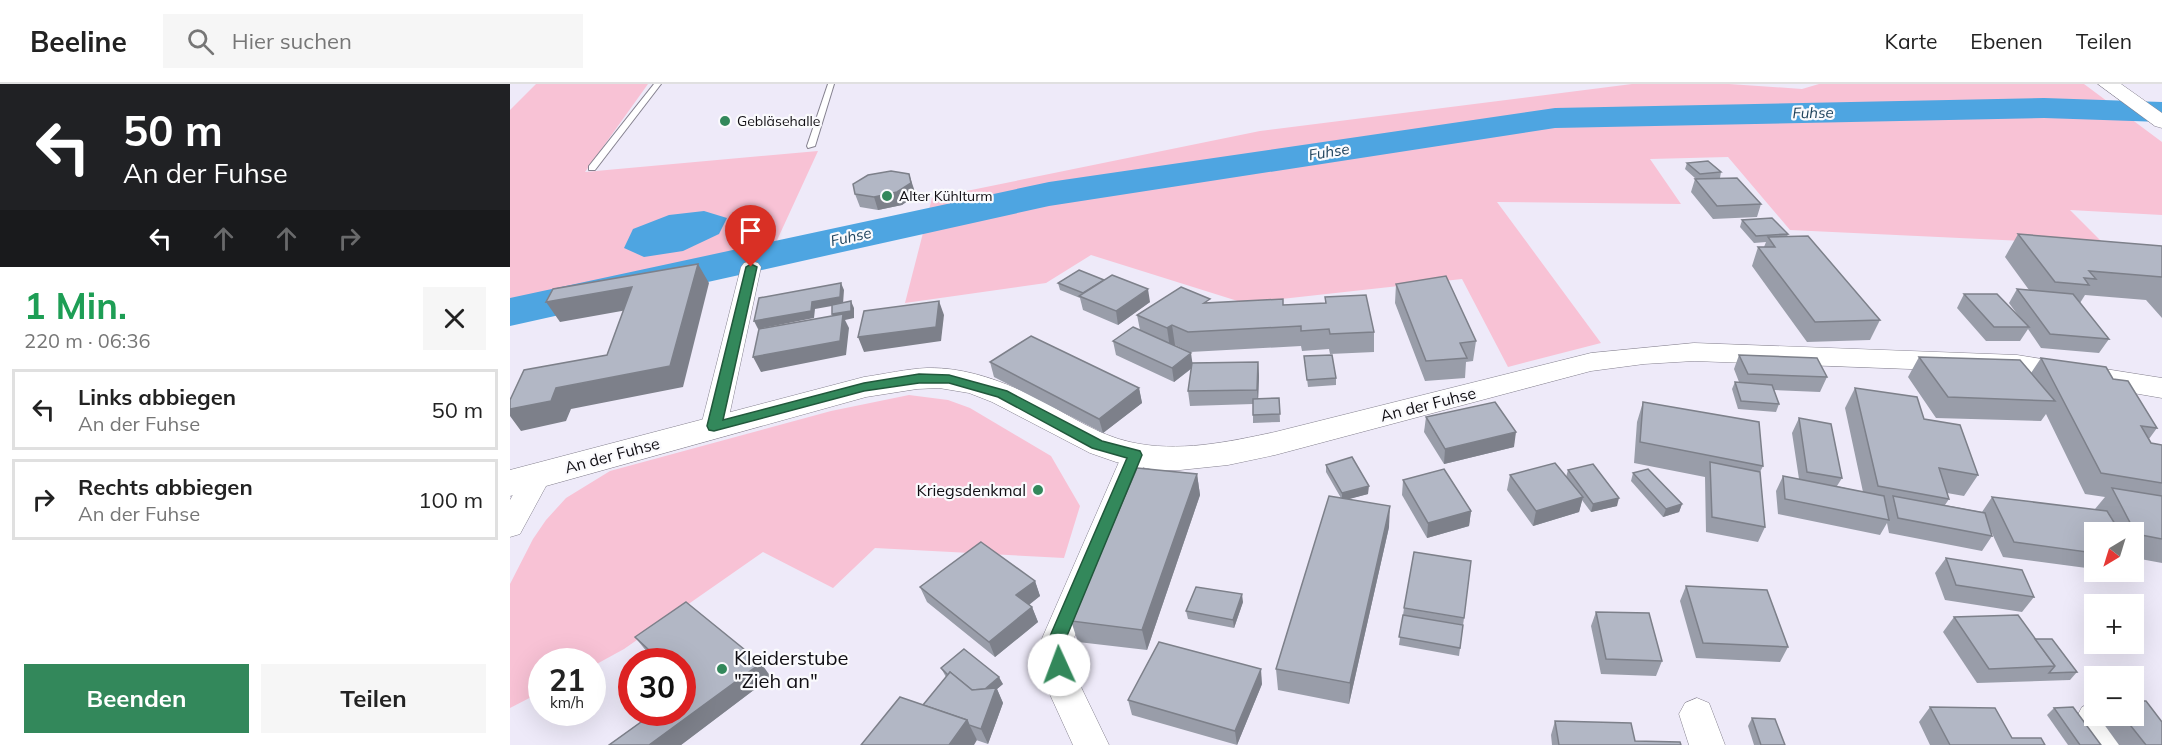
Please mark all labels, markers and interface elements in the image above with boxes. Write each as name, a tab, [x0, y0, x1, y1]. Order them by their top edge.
search box	[163, 14, 583, 68]
text: Beeline	[30, 24, 127, 59]
icon: search	[184, 25, 217, 58]
text: Hier suchen	[232, 27, 352, 55]
text: Karte	[1885, 28, 1937, 54]
text: Ebenen	[1970, 28, 2043, 54]
text: Teilen	[2076, 28, 2132, 54]
water label: Fuhse	[1792, 103, 1834, 122]
text: 50 m	[123, 104, 223, 157]
icon: left	[24, 108, 102, 186]
place label: Gebläsehalle	[737, 112, 820, 130]
marker: Gebläsehalle	[718, 114, 732, 128]
water label: Fuhse	[1307, 139, 1351, 164]
text: An der Fuhse	[123, 156, 288, 190]
place label: Alter Kühlturm	[899, 187, 993, 205]
marker: Alter Kühlturm	[880, 189, 894, 203]
pin	[725, 205, 776, 267]
icon: arrive	[734, 214, 767, 247]
icon: left	[144, 222, 177, 255]
icon: ahead	[207, 222, 240, 255]
icon: ahead	[270, 222, 303, 255]
icon: right	[333, 222, 366, 255]
water label: Fuhse	[829, 223, 873, 250]
text: 1 Min.	[24, 283, 127, 328]
button: close	[423, 287, 486, 350]
text: 220 m · 06:36	[24, 328, 150, 353]
street label: An der Fuhse	[1378, 382, 1478, 426]
text: Links abbiegen	[78, 383, 236, 411]
icon: left	[27, 393, 60, 426]
text: 50 m	[432, 396, 483, 424]
text: An der Fuhse	[78, 411, 200, 436]
street label: An der Fuhse	[562, 433, 662, 477]
text: Rechts abbiegen	[78, 473, 253, 501]
place label: Kriegsdenkmal	[917, 480, 1026, 500]
icon: right	[27, 483, 60, 516]
marker: Kriegsdenkmal	[1031, 483, 1045, 497]
text: 100 m	[418, 486, 483, 514]
text: An der Fuhse	[78, 501, 200, 526]
north arrow	[2084, 522, 2144, 582]
map controls	[2084, 522, 2144, 726]
button: +	[2084, 594, 2144, 654]
position arrow	[1027, 633, 1091, 697]
place label: Kleiderstube "Zieh an"	[734, 645, 848, 693]
speed limit sign: 30	[618, 648, 696, 726]
text: 21	[549, 661, 585, 699]
marker: Kleiderstube "Zieh an"	[715, 662, 729, 676]
button: Beenden	[24, 664, 249, 733]
button: Teilen	[261, 664, 486, 733]
button: −	[2084, 666, 2144, 726]
text: km/h	[550, 693, 584, 712]

